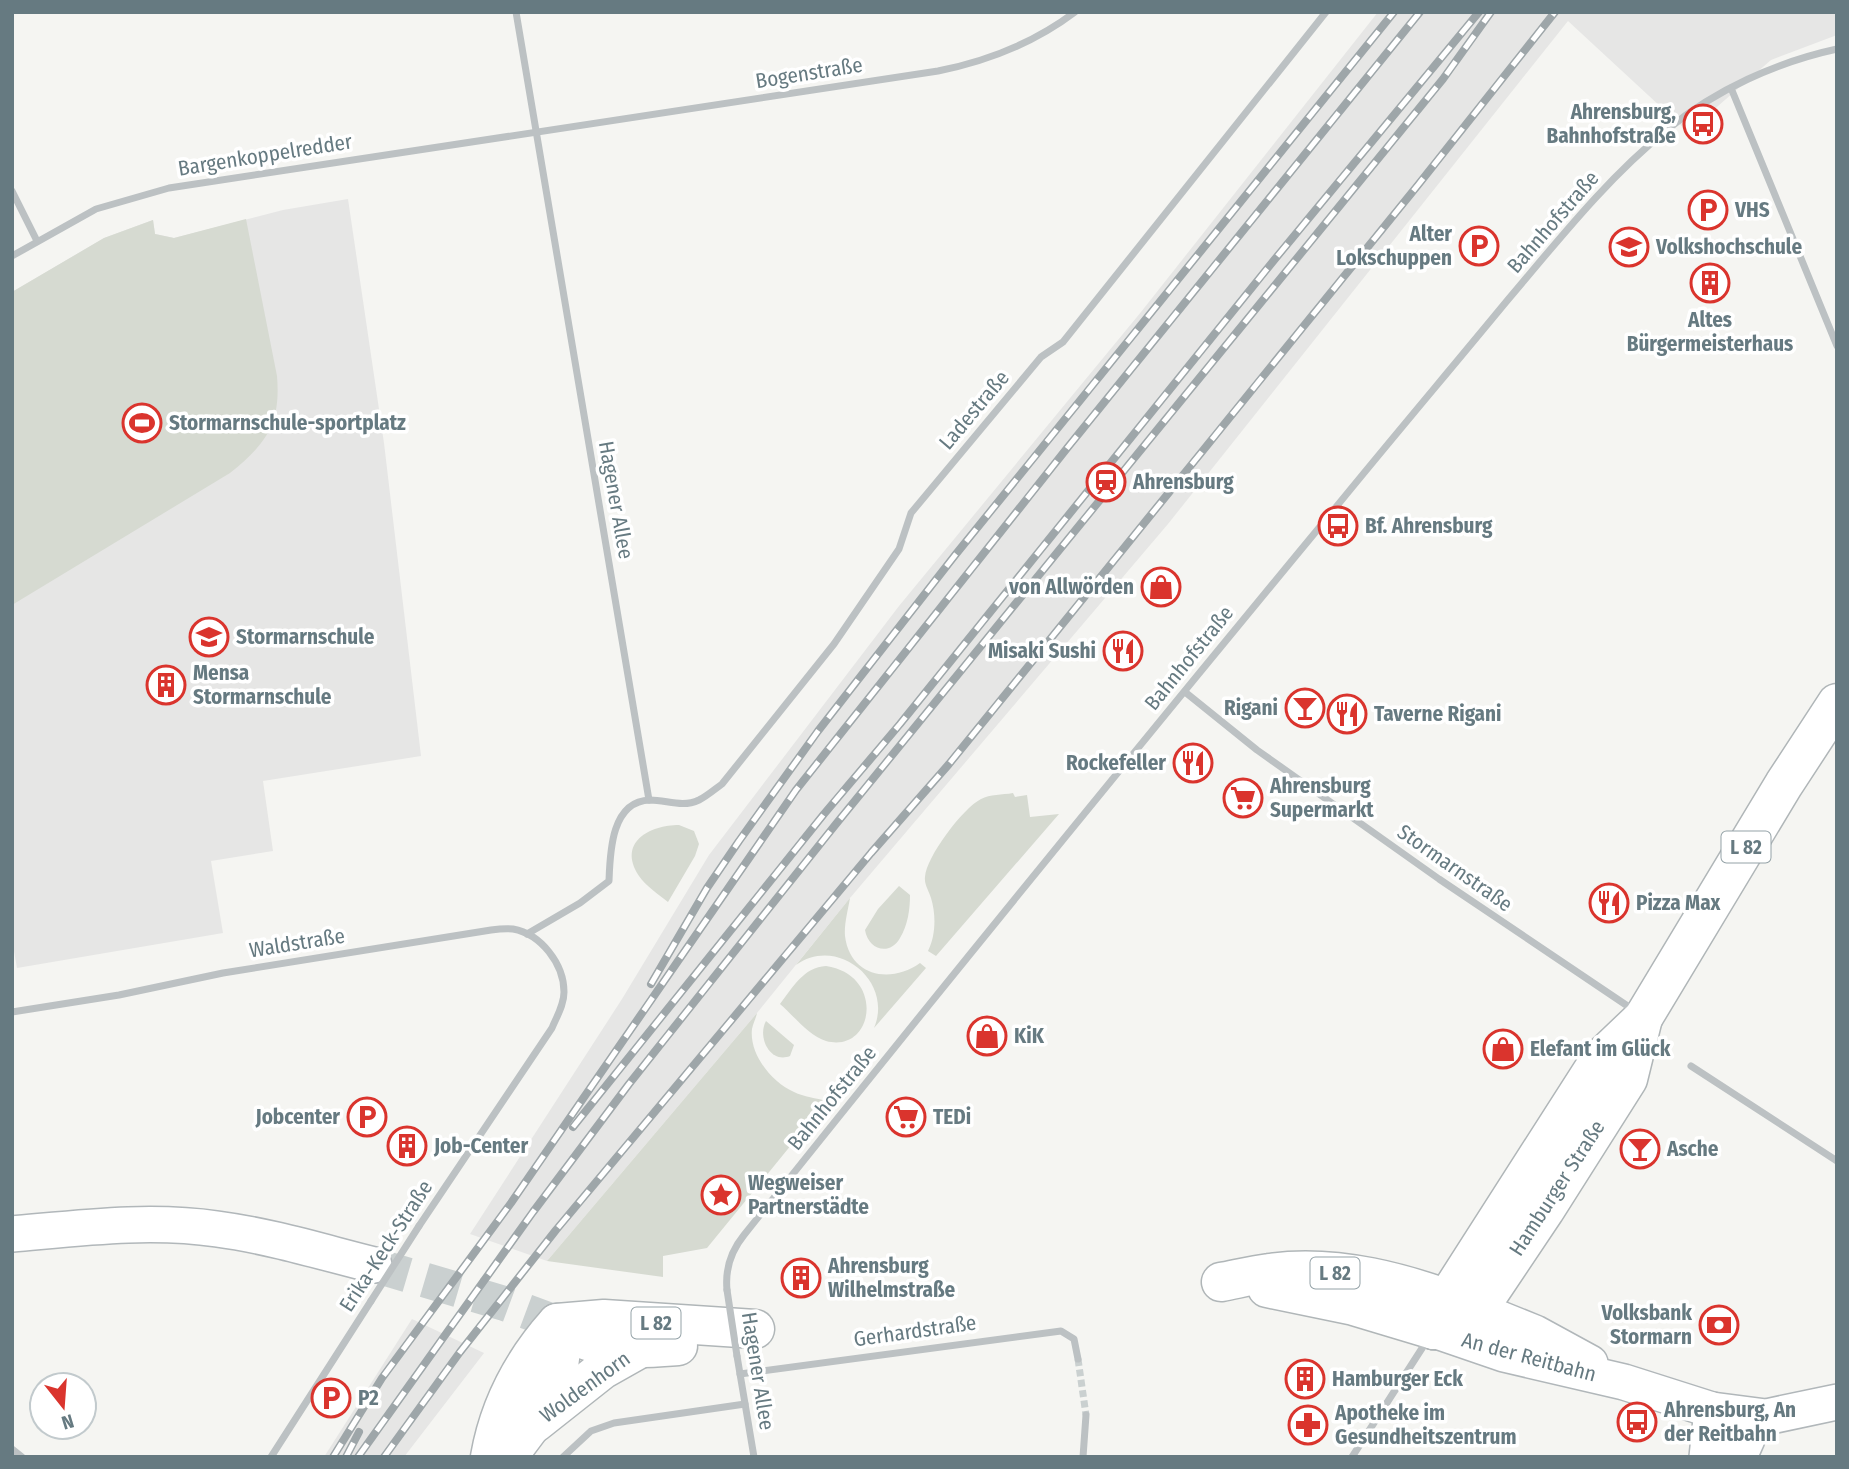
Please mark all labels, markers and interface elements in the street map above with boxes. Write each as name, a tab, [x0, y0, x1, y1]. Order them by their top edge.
street label: Bogenstraße	[754, 52, 864, 94]
place label: Ahrensburg, Bahnhofstraße	[1546, 99, 1676, 149]
bus stop icon: Ahrensburg, Bahnhofstraße	[1682, 103, 1724, 145]
street label: Bargenkoppelredder	[176, 128, 355, 182]
street label: Bahnhofstraße	[1502, 166, 1604, 278]
parking icon: VHS	[1687, 189, 1729, 231]
place label: VHS	[1734, 197, 1770, 223]
place label: Alter Lokschuppen	[1336, 221, 1452, 271]
parking icon: Alter Lokschuppen	[1458, 225, 1500, 267]
school or university icon: Volkshochschule	[1608, 226, 1650, 268]
place label: Volkshochschule	[1655, 234, 1802, 260]
building icon: Altes Bürgermeisterhaus	[1689, 262, 1731, 304]
place label: Altes Bürgermeisterhaus	[1627, 307, 1793, 357]
street label: Ladestraße	[933, 365, 1015, 455]
sports icon: Stormarnschule-sportplatz	[121, 402, 163, 444]
place label: Stormarnschule-sportplatz	[169, 410, 406, 436]
street label: Hagener Allee	[593, 439, 639, 561]
station icon: Ahrensburg	[1085, 461, 1127, 503]
place label: Ahrensburg	[1132, 469, 1234, 495]
bus stop icon: Bf. Ahrensburg	[1317, 505, 1359, 547]
place label: Bf. Ahrensburg	[1365, 513, 1493, 539]
shop icon: von Allwörden	[1140, 566, 1182, 608]
place label: von Allwörden	[1008, 574, 1134, 600]
street label: Bahnhofstraße	[1139, 601, 1239, 715]
school or university icon: Stormarnschule	[188, 616, 230, 658]
place label: Stormarnschule	[236, 624, 375, 650]
restaurant icon: Misaki Sushi	[1102, 630, 1144, 672]
place label: Misaki Sushi	[988, 638, 1096, 664]
place label: Mensa Stormarnschule	[193, 660, 332, 710]
building icon: Mensa Stormarnschule	[145, 664, 187, 706]
bar icon: Rigani	[1284, 687, 1326, 729]
restaurant icon: Taverne Rigani	[1326, 693, 1368, 735]
place label: Rigani	[1224, 695, 1278, 721]
place label: Taverne Rigani	[1374, 701, 1502, 727]
restaurant icon: Rockefeller	[1172, 742, 1214, 784]
place label: Rockefeller	[1066, 750, 1166, 776]
place label: Ahrensburg Supermarkt	[1269, 773, 1374, 823]
supermarket icon: Ahrensburg Supermarkt	[1222, 777, 1264, 819]
street label: Stormarnstraße	[1392, 819, 1518, 917]
road number: L 82	[1722, 832, 1770, 862]
restaurant icon: Pizza Max	[1588, 882, 1630, 924]
place label: Pizza Max	[1636, 890, 1722, 916]
street label: Waldstraße	[247, 923, 347, 963]
shop icon: KiK	[966, 1015, 1008, 1057]
place label: KiK	[1014, 1023, 1045, 1049]
shop icon: Elefant im Glück	[1482, 1028, 1524, 1070]
place label: Elefant im Glück	[1530, 1036, 1671, 1062]
street label: Bahnhofstraße	[782, 1041, 882, 1155]
parking icon: Jobcenter	[346, 1096, 388, 1138]
supermarket icon: TEDi	[885, 1096, 927, 1138]
place label: Jobcenter	[255, 1104, 340, 1130]
place label: TEDi	[933, 1104, 971, 1130]
street label: Hamburger Straße	[1504, 1115, 1610, 1261]
building icon: Job-Center	[386, 1125, 428, 1167]
bar icon: Asche	[1619, 1128, 1661, 1170]
place label: Job-Center	[433, 1133, 528, 1159]
place label: Asche	[1666, 1136, 1719, 1162]
place label: Wegweiser Partnerstädte	[748, 1170, 869, 1220]
place icon: Wegweiser Partnerstädte	[700, 1174, 742, 1216]
street label: Erika-Keck-Straße	[334, 1175, 438, 1317]
place label: Ahrensburg Wilhelmstraße	[827, 1253, 955, 1303]
building icon: Ahrensburg Wilhelmstraße	[780, 1257, 822, 1299]
road number: L 82	[1310, 1258, 1360, 1288]
place label: Volksbank Stormarn	[1600, 1300, 1692, 1350]
bank icon: Volksbank Stormarn	[1698, 1304, 1740, 1346]
road number: L 82	[632, 1308, 680, 1338]
street label: Hagener Allee	[736, 1310, 780, 1432]
street label: Gerhardstraße	[852, 1310, 978, 1352]
street label: An der Reitbahn	[1459, 1327, 1599, 1387]
street label: Woldenhorn	[535, 1346, 635, 1428]
building icon: Hamburger Eck	[1284, 1358, 1326, 1400]
place label: Hamburger Eck	[1332, 1366, 1463, 1392]
north arrow	[28, 1371, 98, 1441]
parking icon: P2	[310, 1377, 352, 1419]
place label: P2	[358, 1385, 379, 1411]
place label: Ahrensburg, An der Reitbahn	[1663, 1397, 1796, 1447]
place label: Apotheke im Gesundheitszentrum	[1334, 1400, 1517, 1450]
bus stop icon: Ahrensburg, An der Reitbahn	[1616, 1401, 1658, 1443]
pharmacy icon: Apotheke im Gesundheitszentrum	[1287, 1404, 1329, 1446]
text: N	[59, 1409, 77, 1434]

